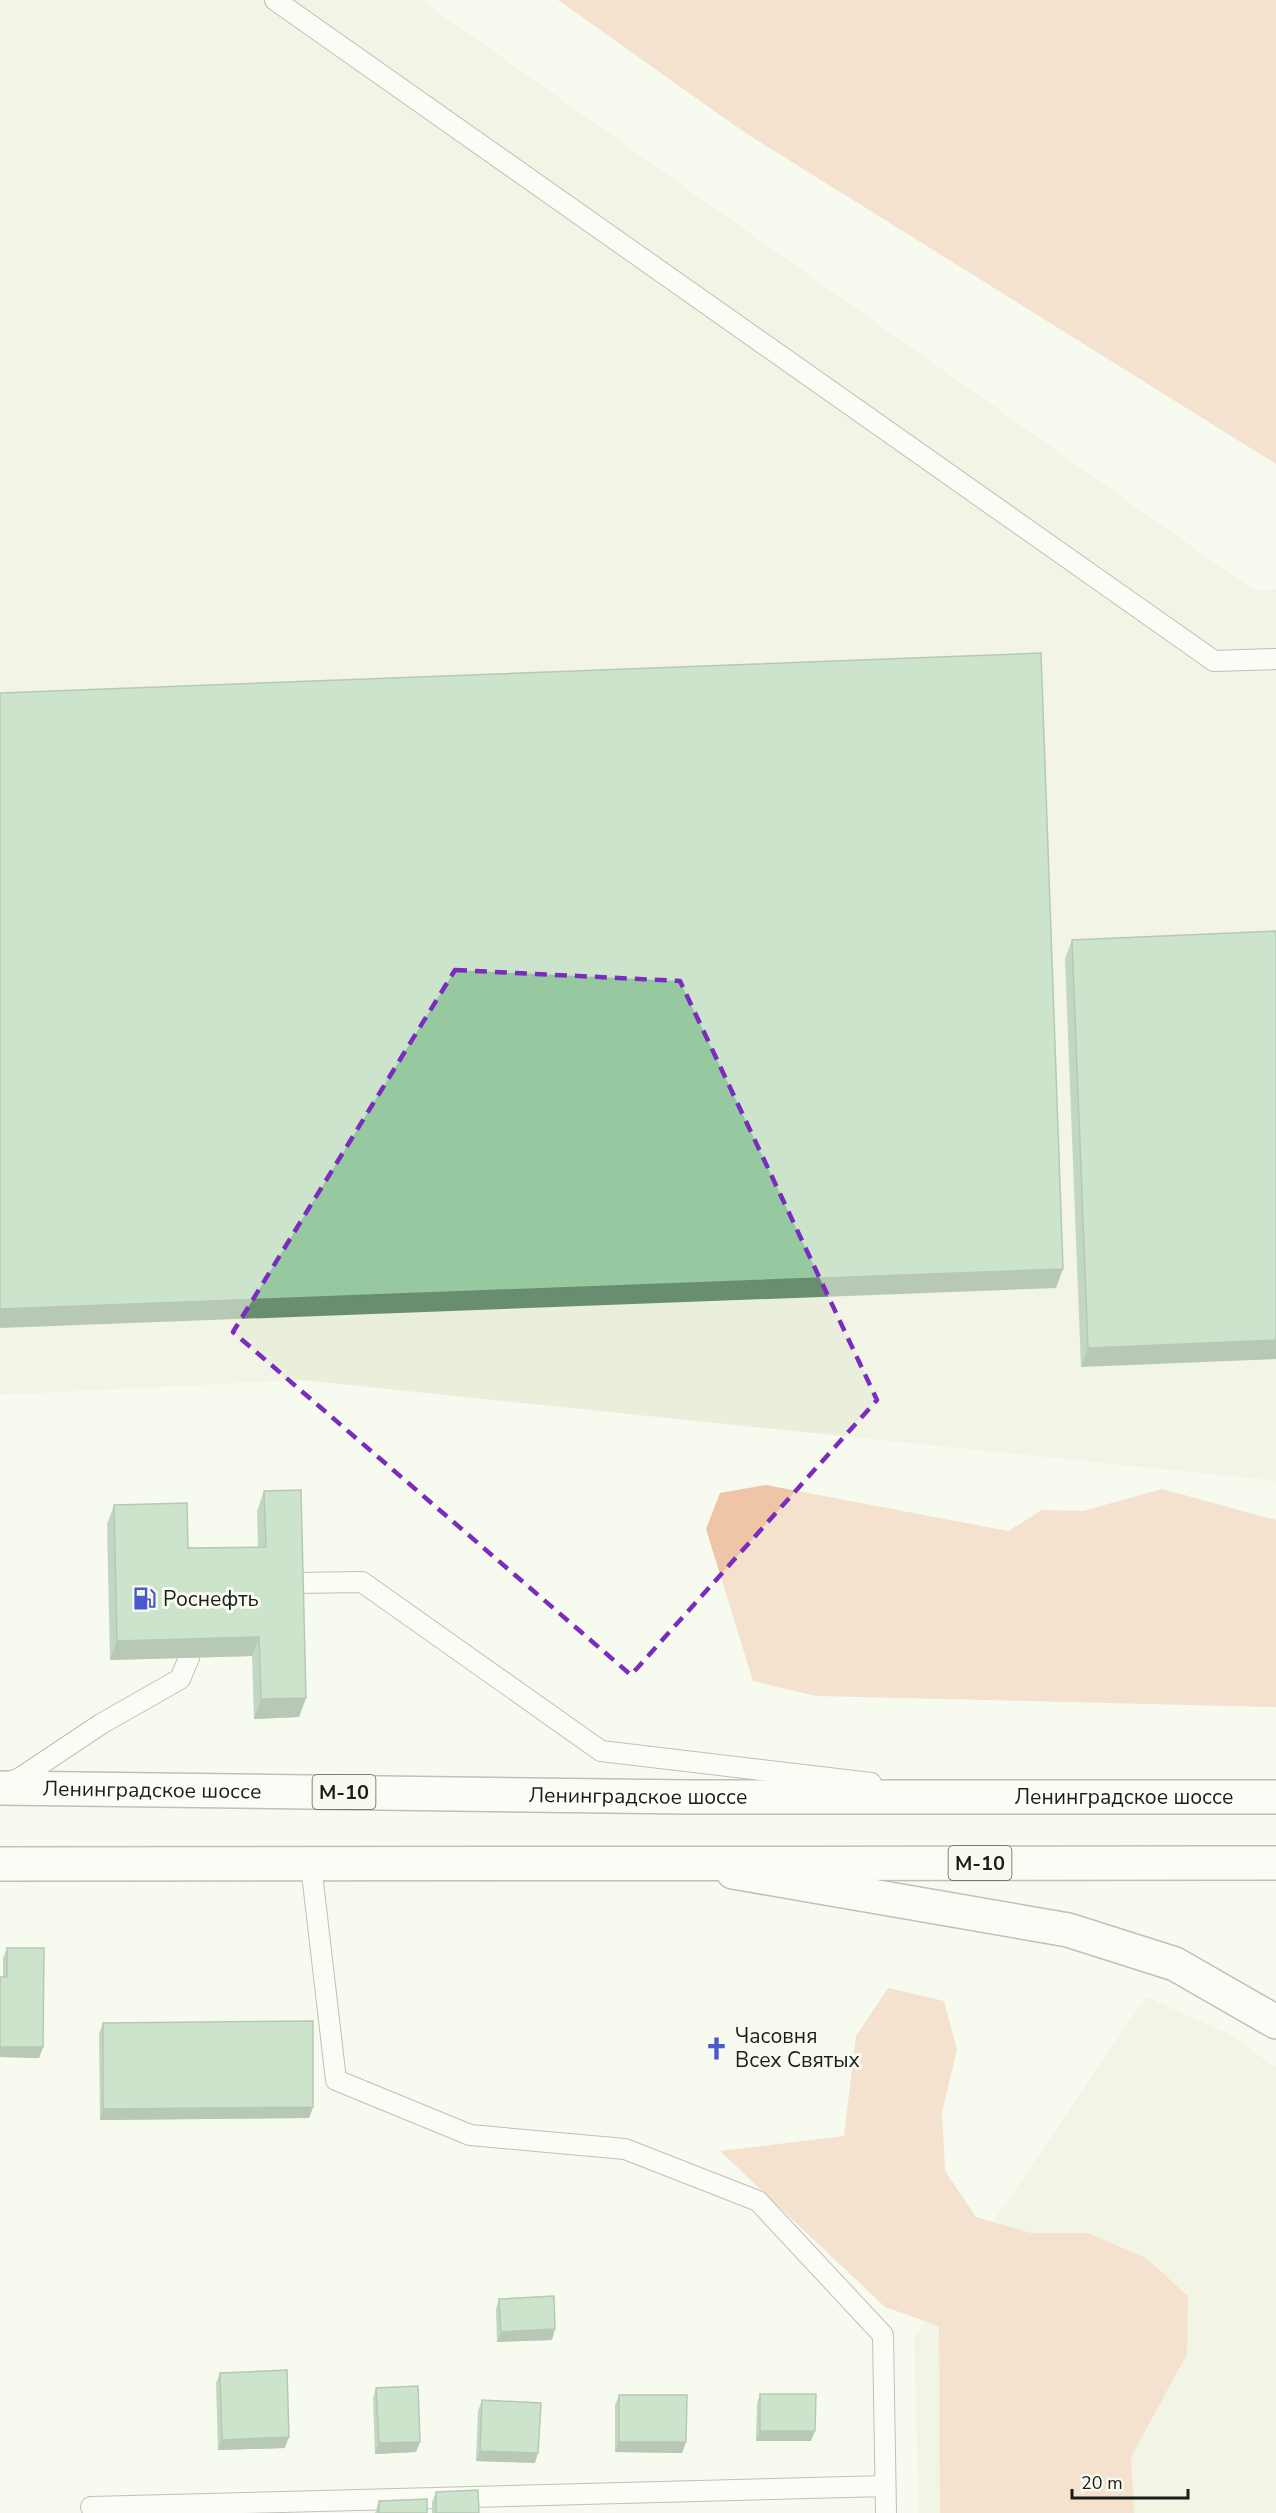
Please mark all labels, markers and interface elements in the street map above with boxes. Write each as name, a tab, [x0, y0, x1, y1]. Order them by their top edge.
place label: Роснефть	[163, 1585, 259, 1613]
fuel station icon: Роснефть	[132, 1586, 158, 1612]
street label: Ленинградское шоссе	[42, 1775, 262, 1805]
road number: М-10	[312, 1775, 376, 1809]
street label: Ленинградское шоссе	[528, 1781, 747, 1811]
street label: Ленинградское шоссе	[1015, 1783, 1233, 1811]
road number: М-10	[948, 1846, 1012, 1880]
place label: Часовня Всех Святых	[735, 2022, 860, 2074]
church icon: Часовня Всех Святых	[704, 2035, 730, 2061]
scale bar	[1072, 2462, 1188, 2500]
text: 20 m	[1081, 2471, 1123, 2495]

